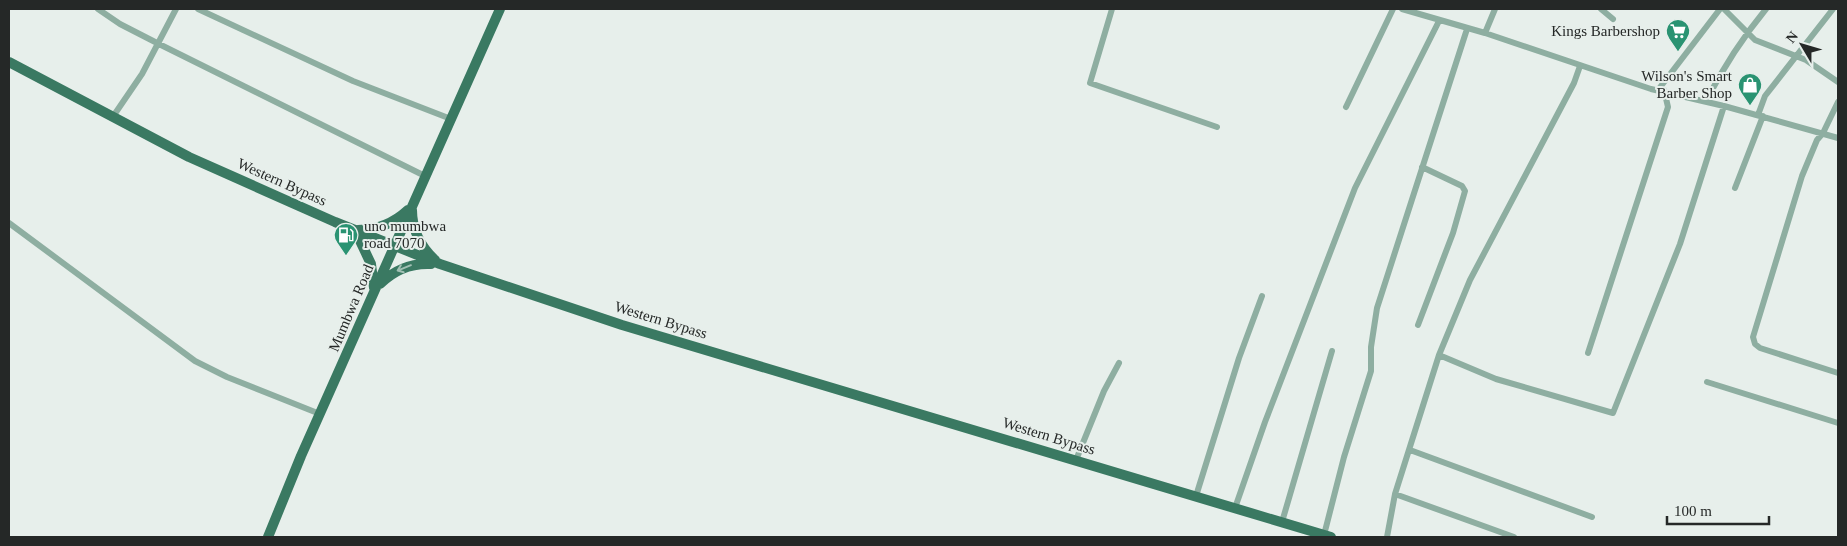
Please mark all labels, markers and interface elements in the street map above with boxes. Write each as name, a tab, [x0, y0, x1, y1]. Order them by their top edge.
supermarket icon: Kings Barbershop	[1665, 18, 1691, 52]
north arrow	[1777, 20, 1827, 70]
place label: Kings Barbershop	[1551, 23, 1660, 39]
text: N	[1783, 29, 1801, 46]
place label: Wilson's Smart Barber Shop	[1641, 68, 1733, 101]
shop icon: Wilson's Smart Barber Shop	[1737, 72, 1763, 106]
street label: Western Bypass	[235, 155, 329, 209]
place label: uno mumbwa road 7070	[364, 218, 446, 251]
fuel station icon: uno mumbwa road 7070	[333, 222, 359, 256]
street label: Mumbwa Road	[325, 262, 377, 354]
one-way arrow	[397, 264, 412, 274]
street label: Western Bypass	[613, 298, 709, 342]
street label: Western Bypass	[1001, 414, 1097, 458]
scale bar	[1667, 494, 1770, 526]
text: 100 m	[1674, 503, 1712, 519]

